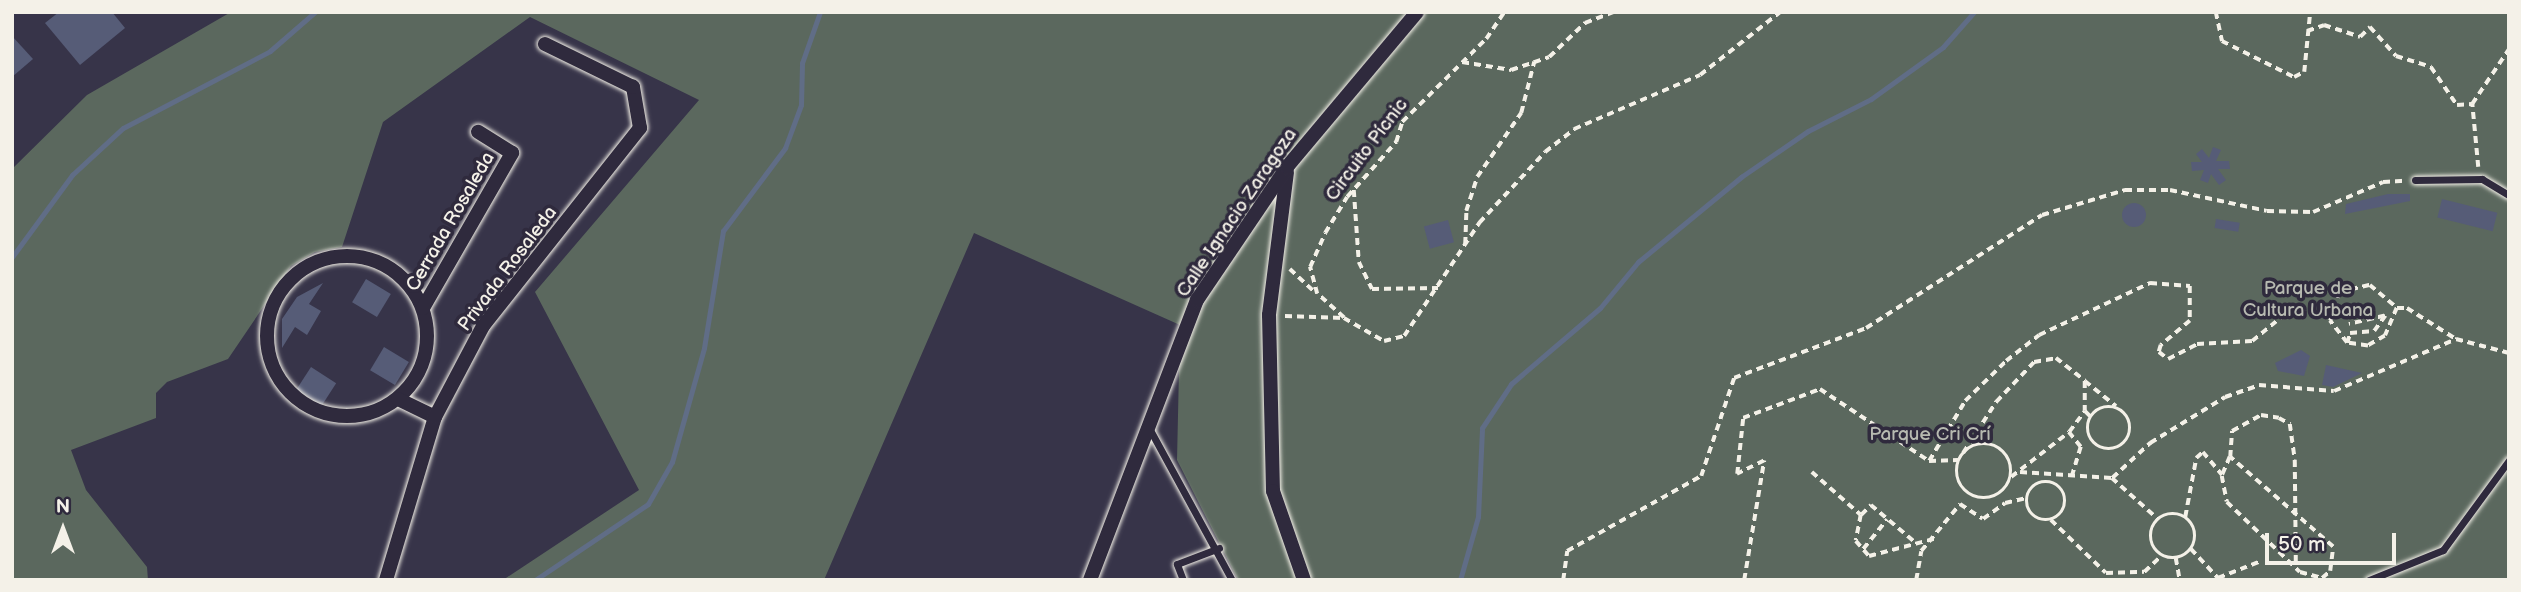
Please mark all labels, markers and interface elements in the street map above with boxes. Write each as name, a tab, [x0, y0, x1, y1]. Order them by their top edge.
street label: Circuito Pícnic	[1321, 94, 1413, 206]
street label: Calle Ignacio Zaragoza	[1172, 124, 1302, 302]
street label: Cerrada Rosaleda	[402, 148, 500, 296]
street label: Privada Rosaleda	[454, 202, 562, 336]
park label: Parque de Cultura Urbana	[2243, 278, 2373, 322]
park label: Parque Cri Crí	[1869, 424, 1991, 446]
north arrow	[28, 494, 98, 564]
text: N	[56, 496, 70, 519]
scale bar	[2269, 518, 2400, 562]
text: 50 m	[2278, 532, 2325, 557]

